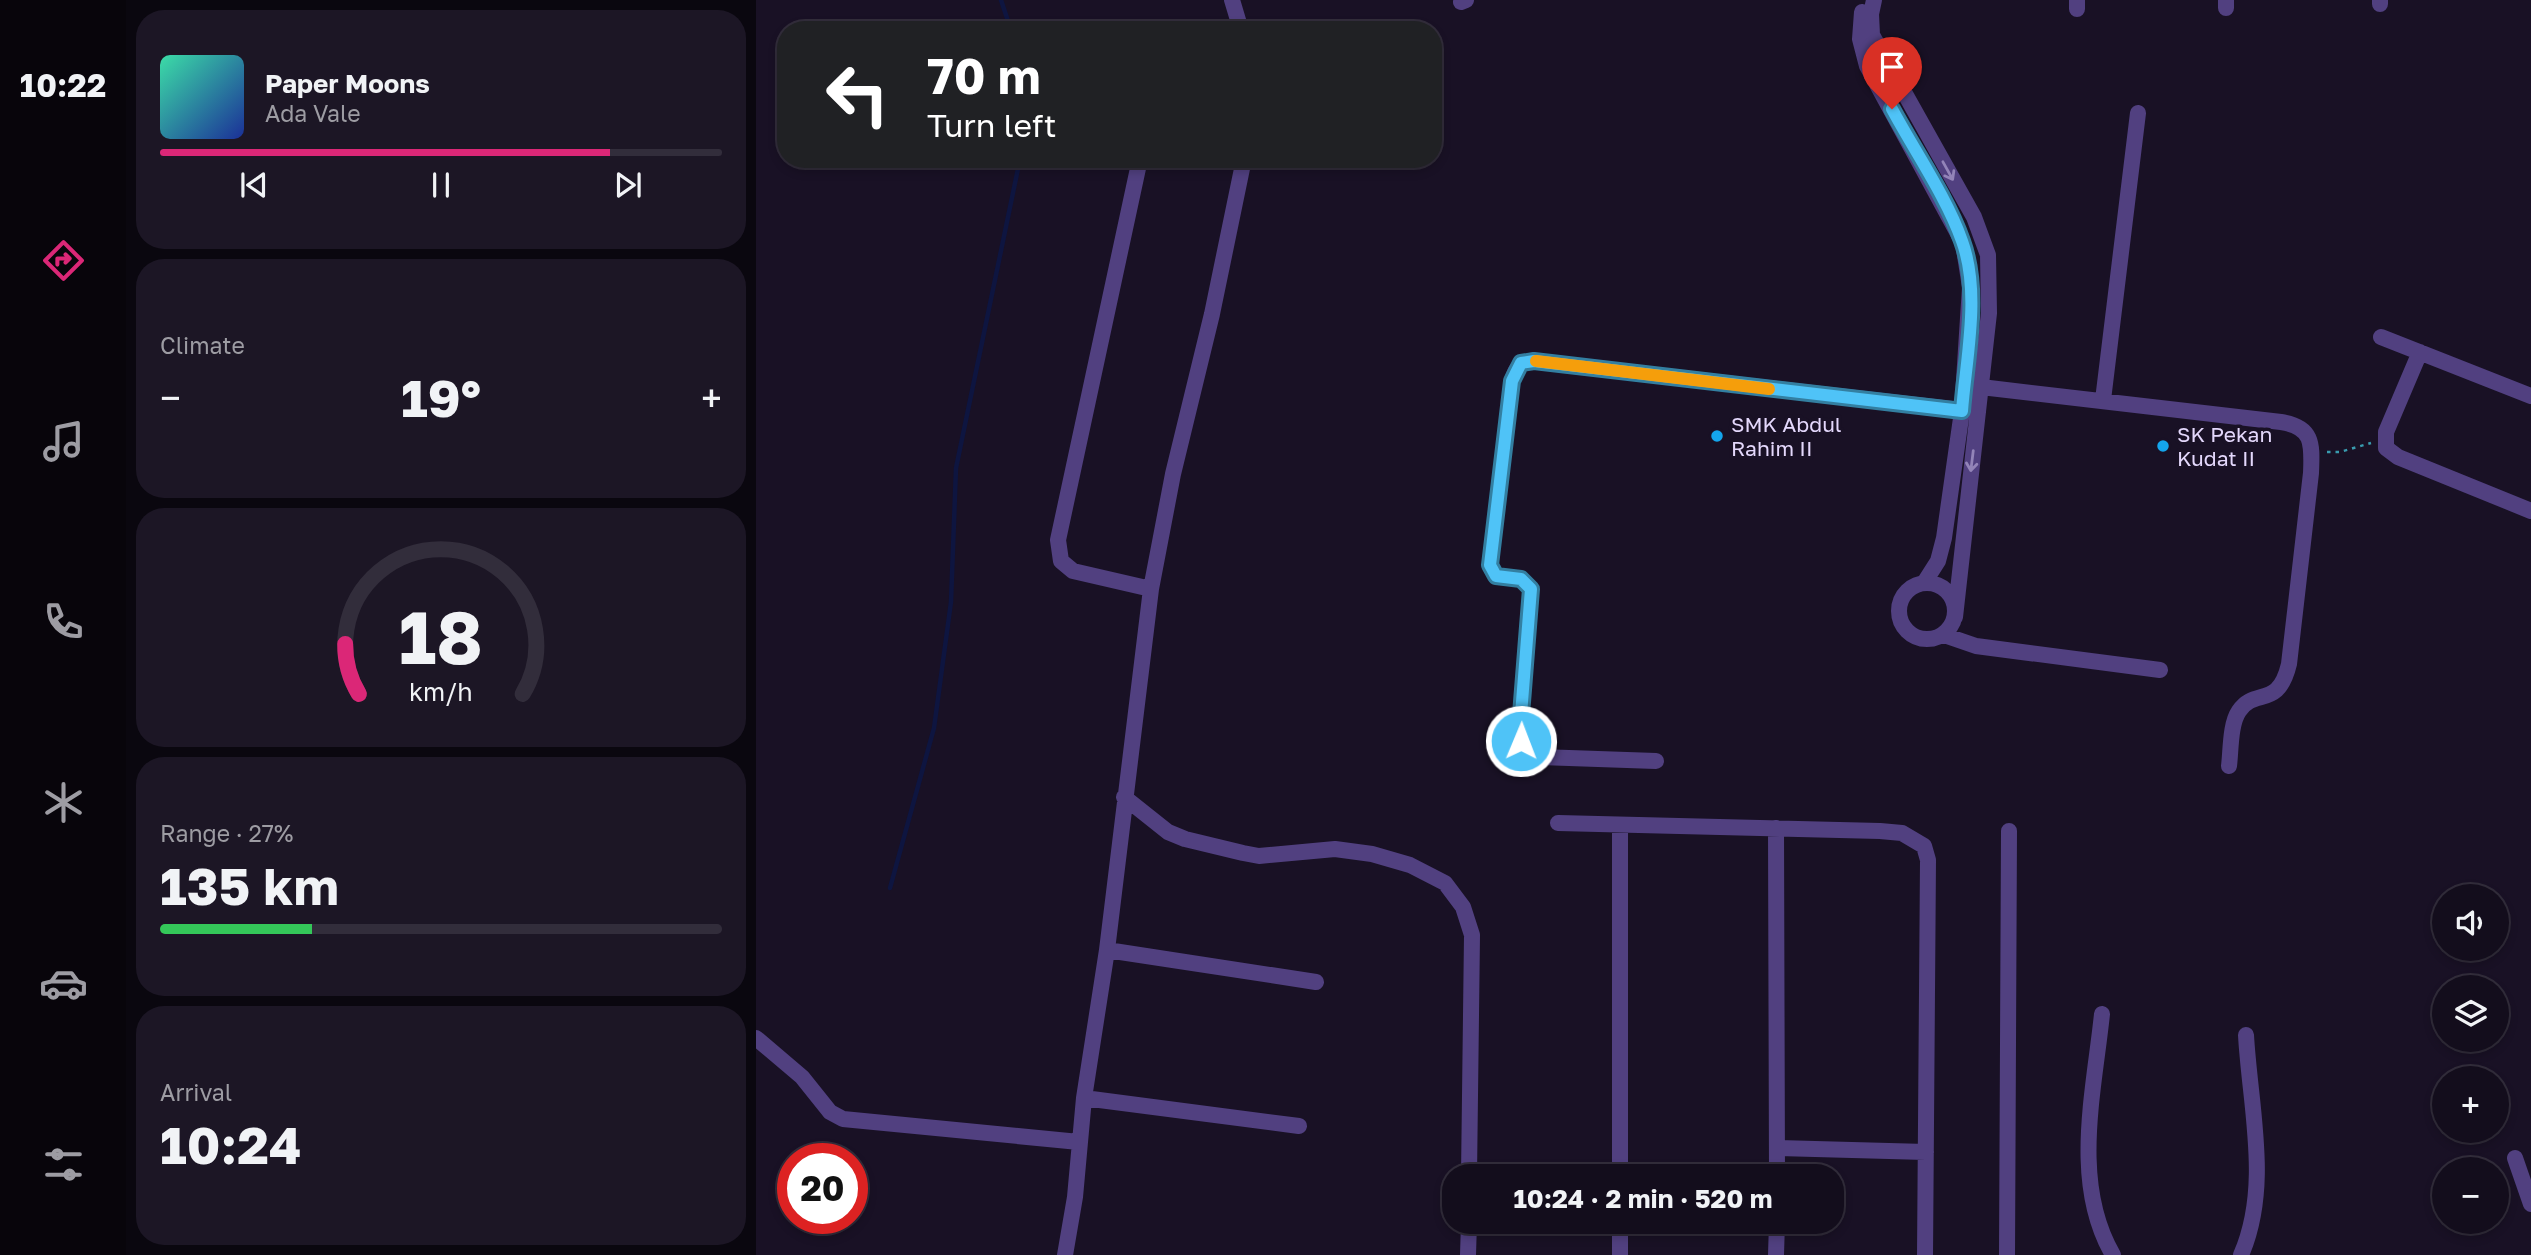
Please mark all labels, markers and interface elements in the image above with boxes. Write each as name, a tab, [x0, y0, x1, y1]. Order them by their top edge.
pin	[1862, 37, 1922, 109]
text: 70 m	[927, 46, 1041, 105]
icon: arrive	[1873, 48, 1911, 86]
icon: left	[812, 49, 903, 140]
text: 10:22	[20, 66, 106, 104]
text: Paper Moons	[265, 68, 430, 99]
text: Ada Vale	[265, 99, 361, 127]
text: Turn left	[927, 106, 1056, 144]
one-way arrow	[1941, 160, 1955, 180]
icon: previous	[235, 166, 273, 204]
icon: pause	[422, 166, 460, 204]
icon: next	[609, 166, 647, 204]
icon: directions	[39, 236, 88, 285]
text: Climate	[160, 331, 245, 359]
text: 19°	[401, 366, 481, 428]
text: −	[160, 375, 181, 420]
text: +	[701, 375, 722, 420]
place label: SMK Abdul Rahim II	[1731, 411, 1842, 461]
icon: music	[39, 417, 88, 466]
place label: SK Pekan Kudat II	[2177, 421, 2272, 471]
marker: SMK Abdul Rahim II	[1709, 428, 1725, 444]
marker: SK Pekan Kudat II	[2155, 438, 2171, 454]
one-way arrow	[1966, 449, 1979, 472]
text: 18	[399, 593, 483, 680]
icon: phone	[39, 597, 88, 646]
text: km/h	[409, 675, 473, 706]
position arrow	[1484, 704, 1558, 778]
icon: climate	[39, 778, 88, 827]
text: Range · 27%	[160, 819, 293, 847]
text: 135 km	[160, 854, 339, 916]
map controls	[2432, 884, 2509, 1234]
button: sound	[2432, 884, 2509, 961]
icon: car	[39, 959, 88, 1008]
button: layers	[2432, 975, 2509, 1052]
button: +	[2432, 1066, 2509, 1143]
text: Arrival	[160, 1078, 232, 1106]
text: 10:24	[160, 1113, 301, 1175]
icon: filters	[39, 1140, 88, 1189]
speed limit sign: 20	[777, 1143, 868, 1234]
button: −	[2432, 1157, 2509, 1234]
text: 10:24 · 2 min · 520 m	[1513, 1183, 1773, 1214]

